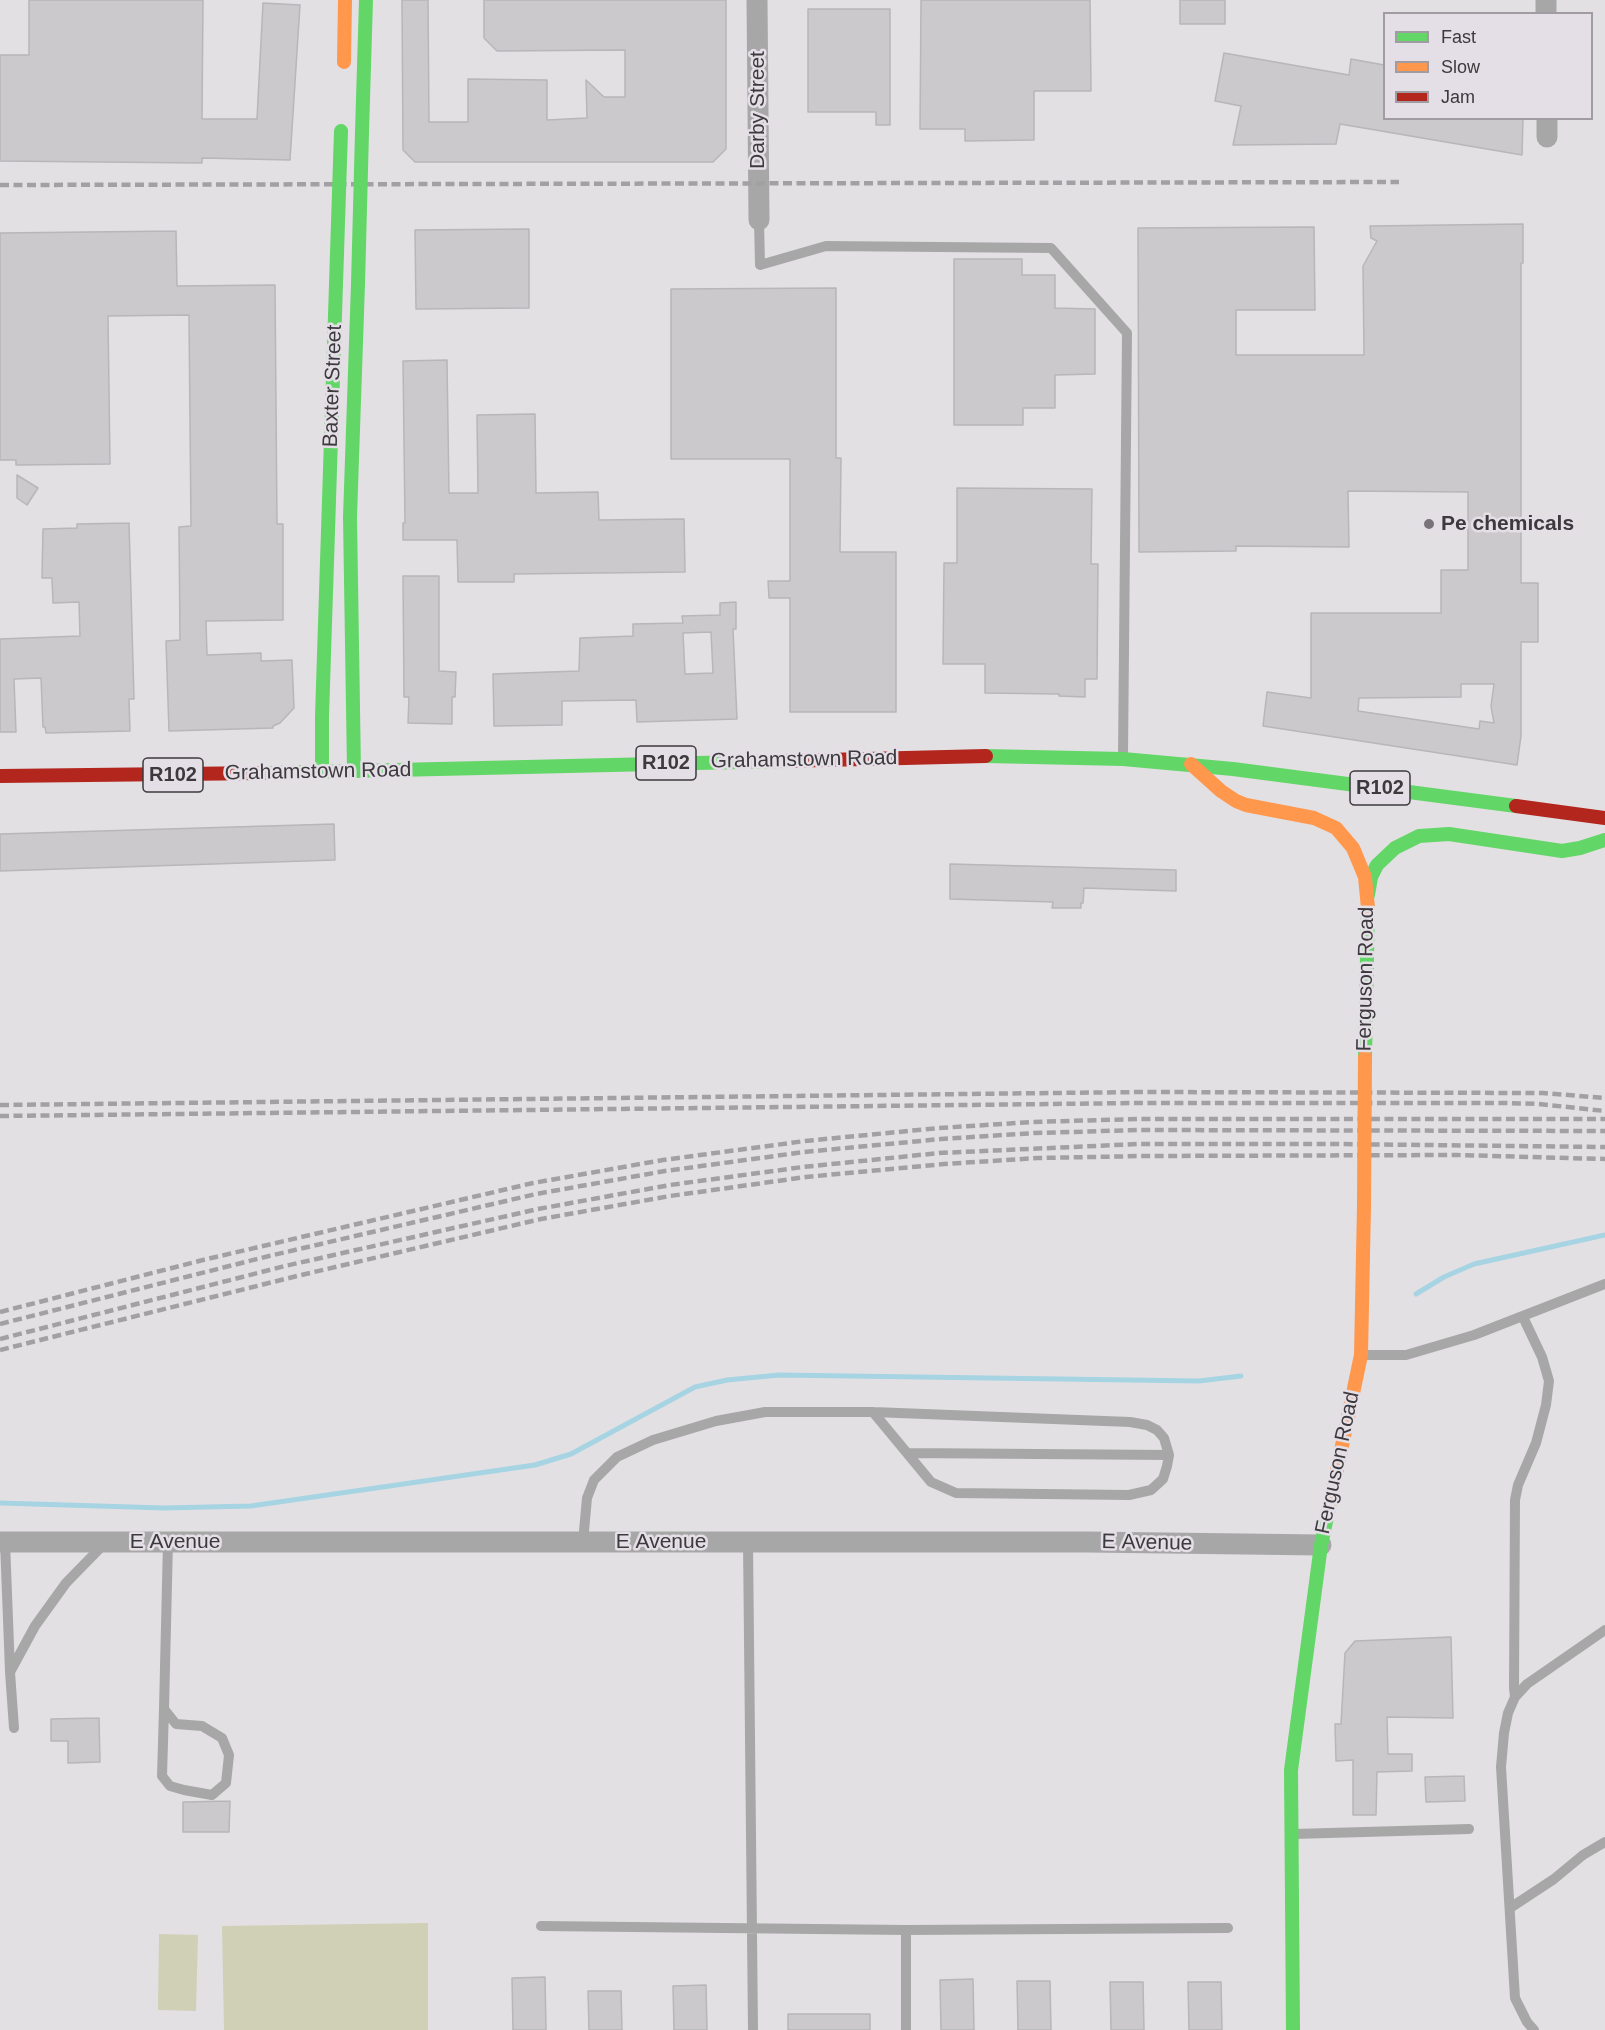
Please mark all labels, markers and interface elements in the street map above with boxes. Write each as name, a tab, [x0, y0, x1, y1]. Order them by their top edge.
legend	[1383, 12, 1593, 120]
text: Fast	[1441, 27, 1476, 47]
street label: Darby Street	[745, 51, 771, 169]
text: Slow	[1441, 57, 1480, 77]
text: Jam	[1441, 87, 1475, 107]
street label: Baxter Street	[318, 324, 348, 448]
place label: Pe chemicals	[1441, 511, 1574, 537]
marker: Pe chemicals	[1422, 517, 1436, 531]
road number: R102	[636, 746, 696, 780]
street label: Grahamstown Road	[710, 746, 898, 774]
road number: R102	[143, 758, 203, 792]
street label: Grahamstown Road	[224, 758, 412, 786]
road number: R102	[1350, 771, 1410, 805]
street label: Ferguson Road	[1352, 906, 1380, 1052]
street label: Ferguson Road	[1311, 1390, 1365, 1536]
street label: E Avenue	[130, 1529, 220, 1555]
street label: E Avenue	[616, 1529, 706, 1555]
street label: E Avenue	[1101, 1530, 1193, 1556]

